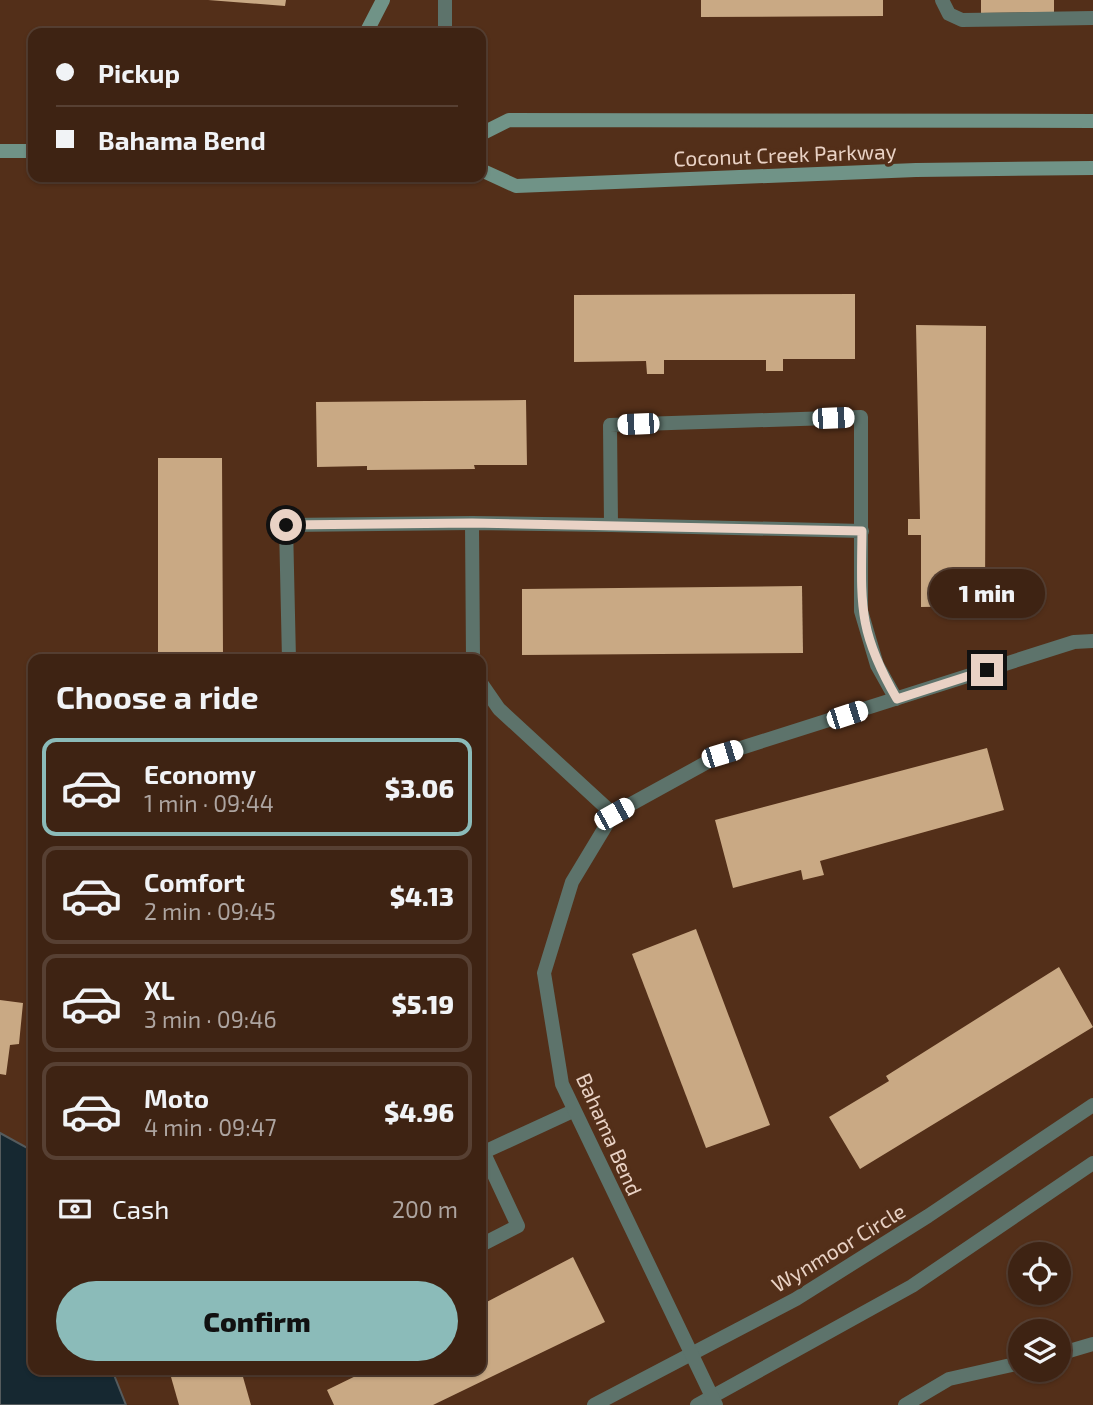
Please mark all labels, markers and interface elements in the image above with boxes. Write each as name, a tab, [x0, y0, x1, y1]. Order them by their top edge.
text: Pickup	[98, 57, 180, 88]
text: Bahama Bend	[98, 124, 266, 155]
street label: Coconut Creek Parkway	[673, 138, 897, 170]
car	[812, 407, 855, 429]
car	[617, 413, 660, 435]
route start	[270, 509, 302, 541]
callout: 1 min	[929, 568, 1045, 618]
text: 1 min	[959, 579, 1015, 607]
route end	[971, 654, 1003, 686]
text: Choose a ride	[56, 677, 259, 715]
car	[824, 699, 871, 731]
car	[699, 738, 746, 770]
icon: car	[60, 756, 123, 819]
text: Economy	[144, 758, 256, 789]
text: $3.06	[385, 772, 454, 803]
text: 1 min · 09:44	[144, 789, 274, 817]
car	[591, 795, 638, 833]
icon: car	[60, 864, 123, 927]
text: Comfort	[144, 866, 245, 897]
text: $4.13	[390, 880, 454, 911]
text: 2 min · 09:45	[144, 897, 276, 925]
icon: car	[60, 972, 123, 1035]
text: XL	[144, 974, 175, 1005]
text: $5.19	[391, 988, 454, 1019]
text: 3 min · 09:46	[144, 1005, 277, 1033]
street label: Bahama Bend	[572, 1069, 648, 1199]
icon: car	[60, 1080, 123, 1143]
text: Moto	[144, 1082, 209, 1113]
text: $4.96	[384, 1096, 454, 1127]
text: 4 min · 09:47	[144, 1113, 277, 1141]
icon: cash	[56, 1190, 94, 1228]
text: Cash	[112, 1193, 169, 1224]
text: 200 m	[392, 1195, 458, 1223]
street label: Wynmoor Circle	[767, 1197, 909, 1297]
map controls	[1008, 1242, 1071, 1382]
button: locate	[1008, 1242, 1071, 1305]
button: Confirm	[56, 1281, 458, 1361]
button: layers	[1008, 1319, 1071, 1382]

